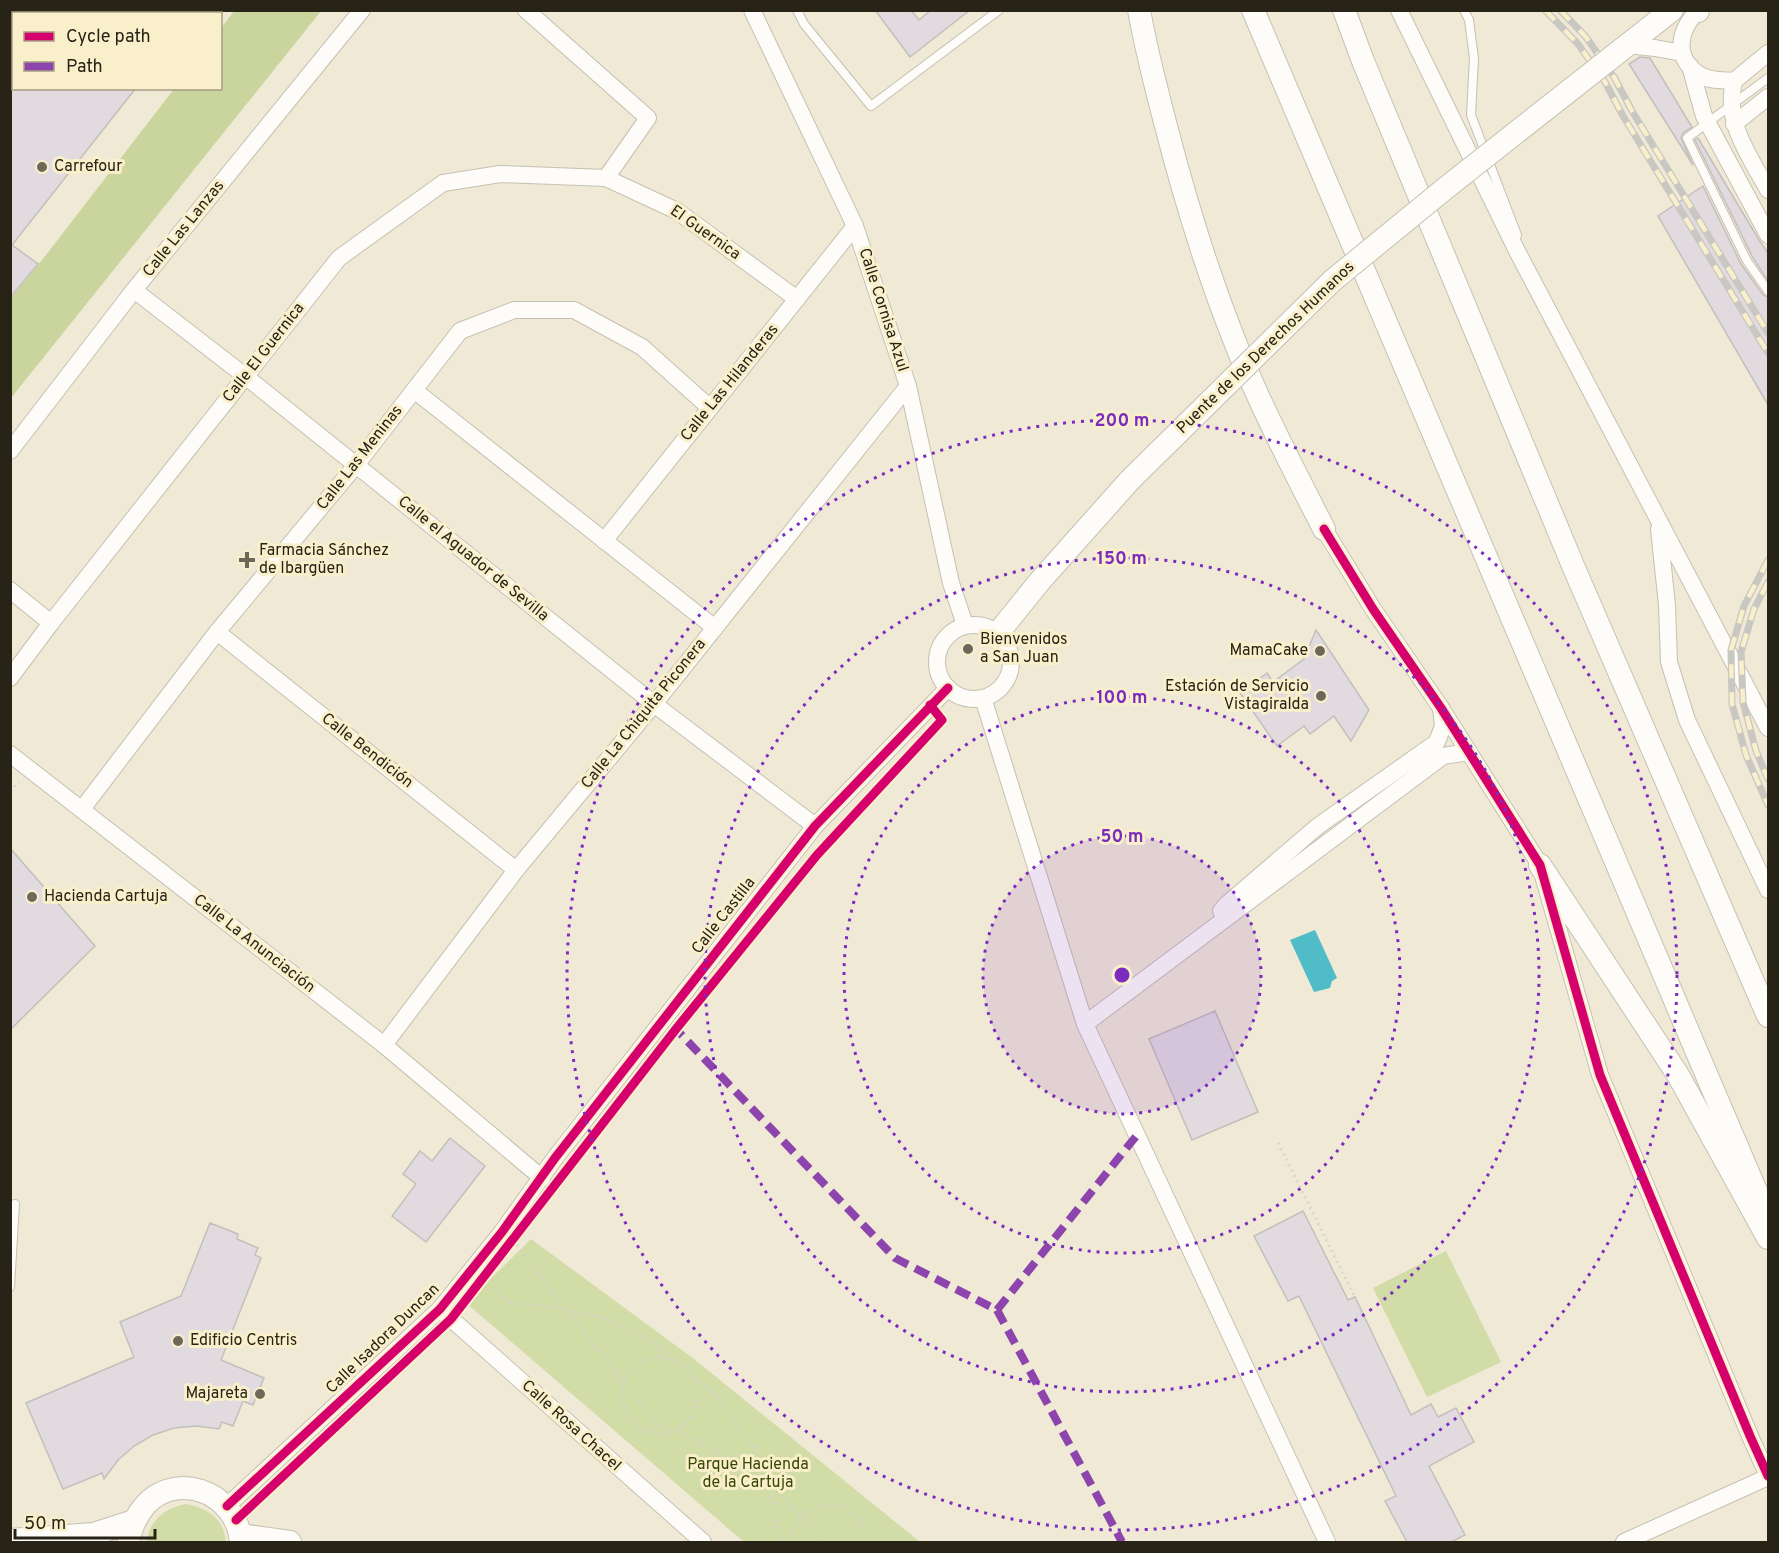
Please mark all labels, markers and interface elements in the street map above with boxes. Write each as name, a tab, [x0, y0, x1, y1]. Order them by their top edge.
legend	[12, 12, 222, 90]
text: Cycle path	[66, 26, 151, 49]
text: Path	[66, 56, 103, 79]
place label: Carrefour	[54, 157, 122, 177]
marker: Carrefour	[35, 160, 49, 174]
street label: Calle Las Lanzas	[139, 177, 229, 281]
street label: El Guernica	[666, 201, 744, 265]
street label: Calle Cornisa Azul	[854, 246, 912, 374]
street label: Puente de los Derechos Humanos	[1173, 258, 1359, 438]
street label: Calle El Guernica	[219, 299, 309, 407]
street label: Calle Las Hilanderas	[677, 320, 783, 446]
street label: Calle Las Meninas	[313, 401, 407, 515]
text: 200 m	[1094, 410, 1150, 433]
street label: Calle el Aguador de Sevilla	[393, 492, 553, 626]
place label: Farmacia Sánchez de Ibargüen	[259, 541, 389, 579]
text: 150 m	[1097, 548, 1147, 571]
marker: Farmacia Sánchez de Ibargüen	[240, 553, 254, 567]
place label: Bienvenidos a San Juan	[980, 630, 1068, 668]
street label: Calle La Chiquita Piconera	[577, 635, 711, 793]
place label: MamaCake	[1230, 641, 1308, 661]
marker: Bienvenidos a San Juan	[961, 642, 975, 656]
marker: MamaCake	[1313, 644, 1327, 658]
place label: Estación de Servicio Vistagiralda	[1165, 677, 1309, 715]
text: 100 m	[1096, 687, 1148, 710]
marker: Estación de Servicio Vistagiralda	[1314, 689, 1328, 703]
street label: Calle Bendición	[317, 709, 417, 793]
text: 50 m	[1100, 826, 1144, 849]
street label: Calle Castilla	[688, 874, 760, 958]
place label: Hacienda Cartuja	[44, 887, 168, 907]
marker: Hacienda Cartuja	[25, 890, 39, 904]
street label: Calle La Anunciación	[189, 890, 319, 998]
centre of rings	[1112, 965, 1132, 985]
street label: Calle Isadora Duncan	[322, 1280, 444, 1398]
place label: Edificio Centris	[190, 1331, 297, 1351]
marker: Edificio Centris	[171, 1334, 185, 1348]
street label: Calle Rosa Chacel	[517, 1376, 625, 1476]
place label: Majareta	[185, 1384, 248, 1404]
marker: Majareta	[253, 1387, 267, 1401]
park label: Parque Hacienda de la Cartuja	[687, 1455, 809, 1493]
scale bar	[15, 1502, 154, 1540]
text: 50 m	[24, 1513, 66, 1536]

